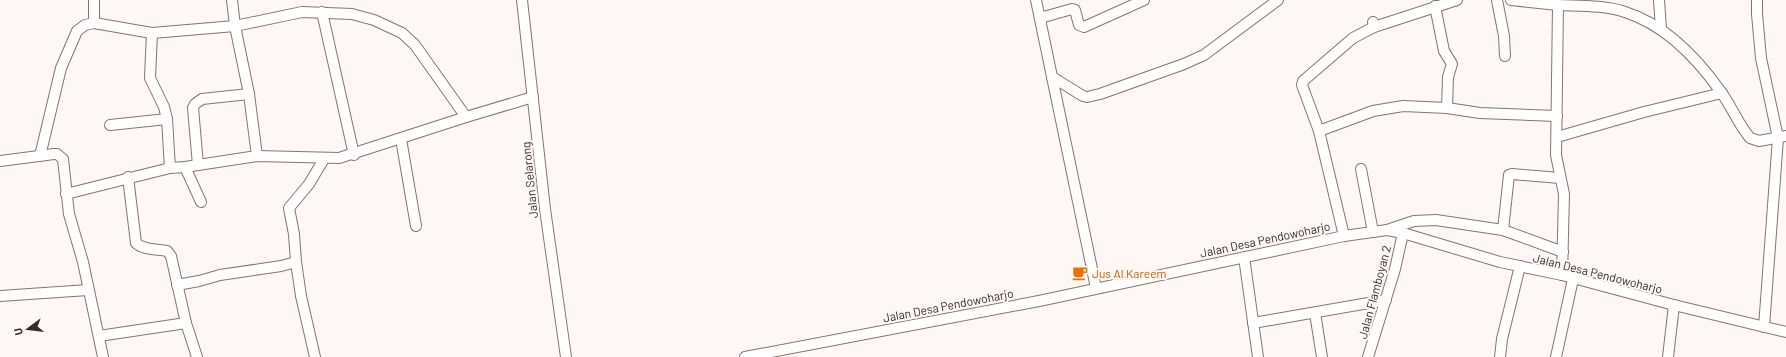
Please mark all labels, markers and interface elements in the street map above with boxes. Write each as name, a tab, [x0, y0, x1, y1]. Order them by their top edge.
street label: Jalan Selarong	[518, 141, 540, 219]
street label: Jalan Desa Pendowoharjo	[1199, 218, 1331, 260]
street label: Jalan Flamboyan 2	[1355, 244, 1393, 340]
street label: Jalan Desa Pendowoharjo	[1532, 250, 1664, 296]
cafe icon: Jus Al Kareem	[1071, 264, 1089, 282]
place label: Jus Al Kareem	[1092, 266, 1167, 280]
street label: Jalan Desa Pendowoharjo	[881, 285, 1015, 325]
north arrow	[8, 309, 48, 349]
text: U	[11, 327, 25, 337]

